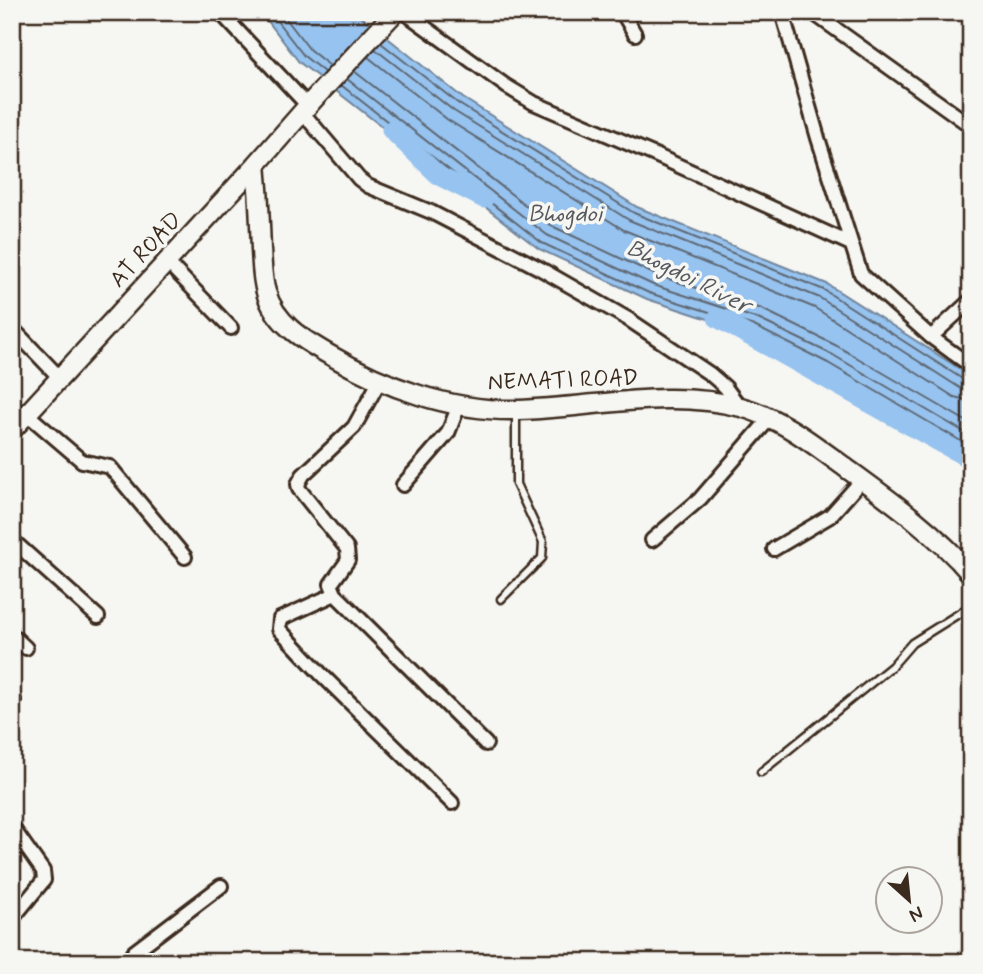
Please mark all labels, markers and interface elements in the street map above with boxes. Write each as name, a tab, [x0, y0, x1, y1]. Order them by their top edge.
water label: Bhogdoi	[528, 199, 604, 230]
street label: AT ROAD	[104, 206, 189, 295]
water label: Bhogdoi River	[621, 233, 759, 324]
street label: NEMATI ROAD	[487, 363, 639, 399]
north arrow	[874, 866, 944, 936]
text: N	[905, 900, 927, 928]

